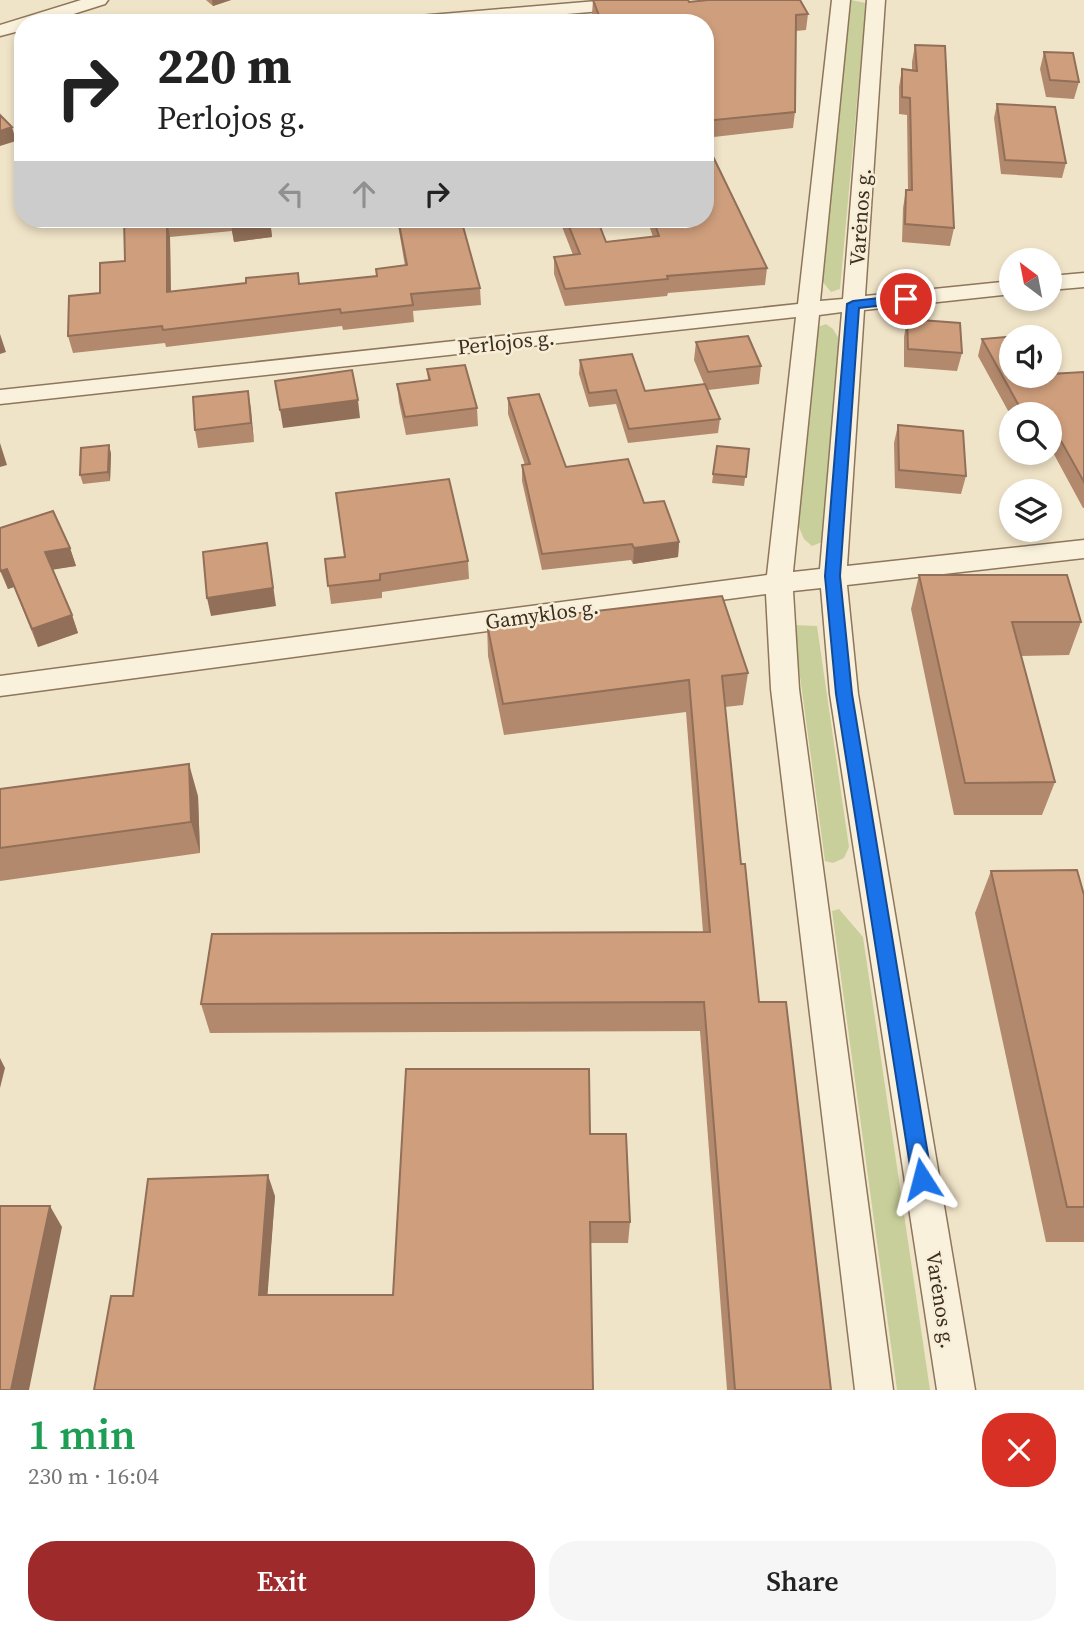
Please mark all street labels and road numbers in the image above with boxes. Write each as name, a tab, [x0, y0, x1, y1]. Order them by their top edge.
street label: Varėnos g.	[842, 167, 878, 267]
street label: Perlojos g.	[456, 322, 556, 362]
street label: Gamyklos g.	[484, 592, 600, 636]
street label: Varėnos g.	[919, 1249, 963, 1351]

